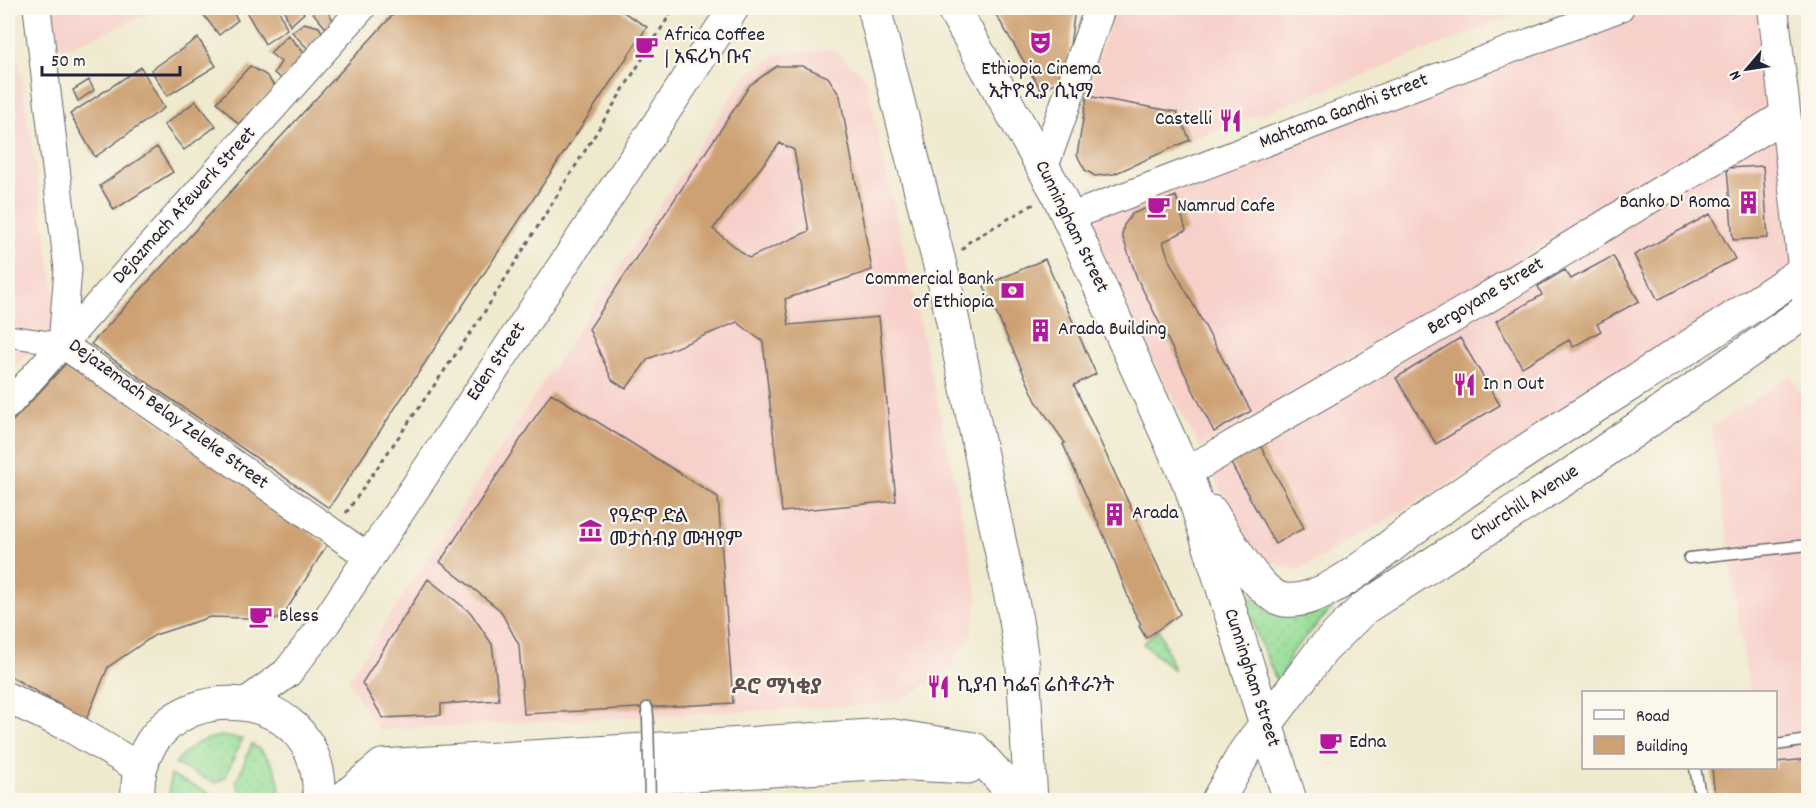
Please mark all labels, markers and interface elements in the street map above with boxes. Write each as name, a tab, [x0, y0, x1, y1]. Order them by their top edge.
place label: Africa Coffee | አፍሪካ ቡና	[664, 22, 765, 73]
theatre icon: Ethiopia Cinema ኢትዮጲያ ሲኒማ	[1028, 29, 1054, 55]
cafe icon: Africa Coffee | አፍሪካ ቡና	[633, 34, 659, 60]
scale bar	[42, 39, 180, 77]
north arrow	[1717, 39, 1777, 99]
text: 50 m	[51, 50, 86, 75]
place label: Ethiopia Cinema ኢትዮጲያ ሲኒማ	[981, 56, 1101, 107]
text: N	[1724, 66, 1748, 84]
street label: Mahtama Gandhi Street	[1256, 67, 1432, 157]
place label: Castelli	[1155, 106, 1212, 134]
restaurant icon: Castelli	[1217, 107, 1243, 133]
street label: Dejazmach Afewerk Street	[107, 121, 263, 291]
street label: Cunningham Street	[1027, 156, 1115, 298]
place label: Banko D' Roma	[1620, 189, 1731, 217]
building icon: Banko D' Roma	[1735, 190, 1761, 216]
place label: Namrud Cafe	[1177, 193, 1275, 221]
cafe icon: Namrud Cafe	[1146, 194, 1172, 220]
street label: Bergoyane Street	[1422, 251, 1550, 343]
place label: Commercial Bank of Ethiopia	[865, 266, 995, 317]
bank icon: Commercial Bank of Ethiopia	[999, 278, 1025, 304]
place label: Arada Building	[1058, 316, 1167, 344]
street label: Eden Street	[460, 317, 534, 407]
building icon: Arada Building	[1027, 317, 1053, 343]
street label: Dejazemach Belay Zeleke Street	[62, 333, 274, 497]
place label: In n Out	[1483, 371, 1544, 399]
restaurant icon: In n Out	[1452, 372, 1478, 398]
street label: Churchill Avenue	[1465, 458, 1585, 550]
place label: Arada	[1132, 500, 1179, 528]
building icon: Arada	[1101, 501, 1127, 527]
place label: የዓድዋ ድል መታሰብያ ሙዝየም	[609, 504, 742, 555]
museum icon: የዓድዋ ድል መታሰብያ ሙዝየም	[578, 517, 604, 543]
place label: Bless	[279, 603, 319, 631]
cafe icon: Bless	[248, 604, 274, 630]
street label: Cunningham Street	[1215, 605, 1287, 751]
place label: ኪያብ ካፌና ሬስቶራንት	[957, 673, 1115, 701]
district label: ዶሮ ማነቂያ	[732, 674, 822, 704]
restaurant icon: ኪያብ ካፌና ሬስቶራንት	[926, 674, 952, 700]
legend	[1582, 691, 1777, 769]
text: Road	[1636, 705, 1670, 730]
place label: Edna	[1349, 729, 1387, 757]
cafe icon: Edna	[1318, 730, 1344, 756]
text: Building	[1636, 735, 1688, 760]

